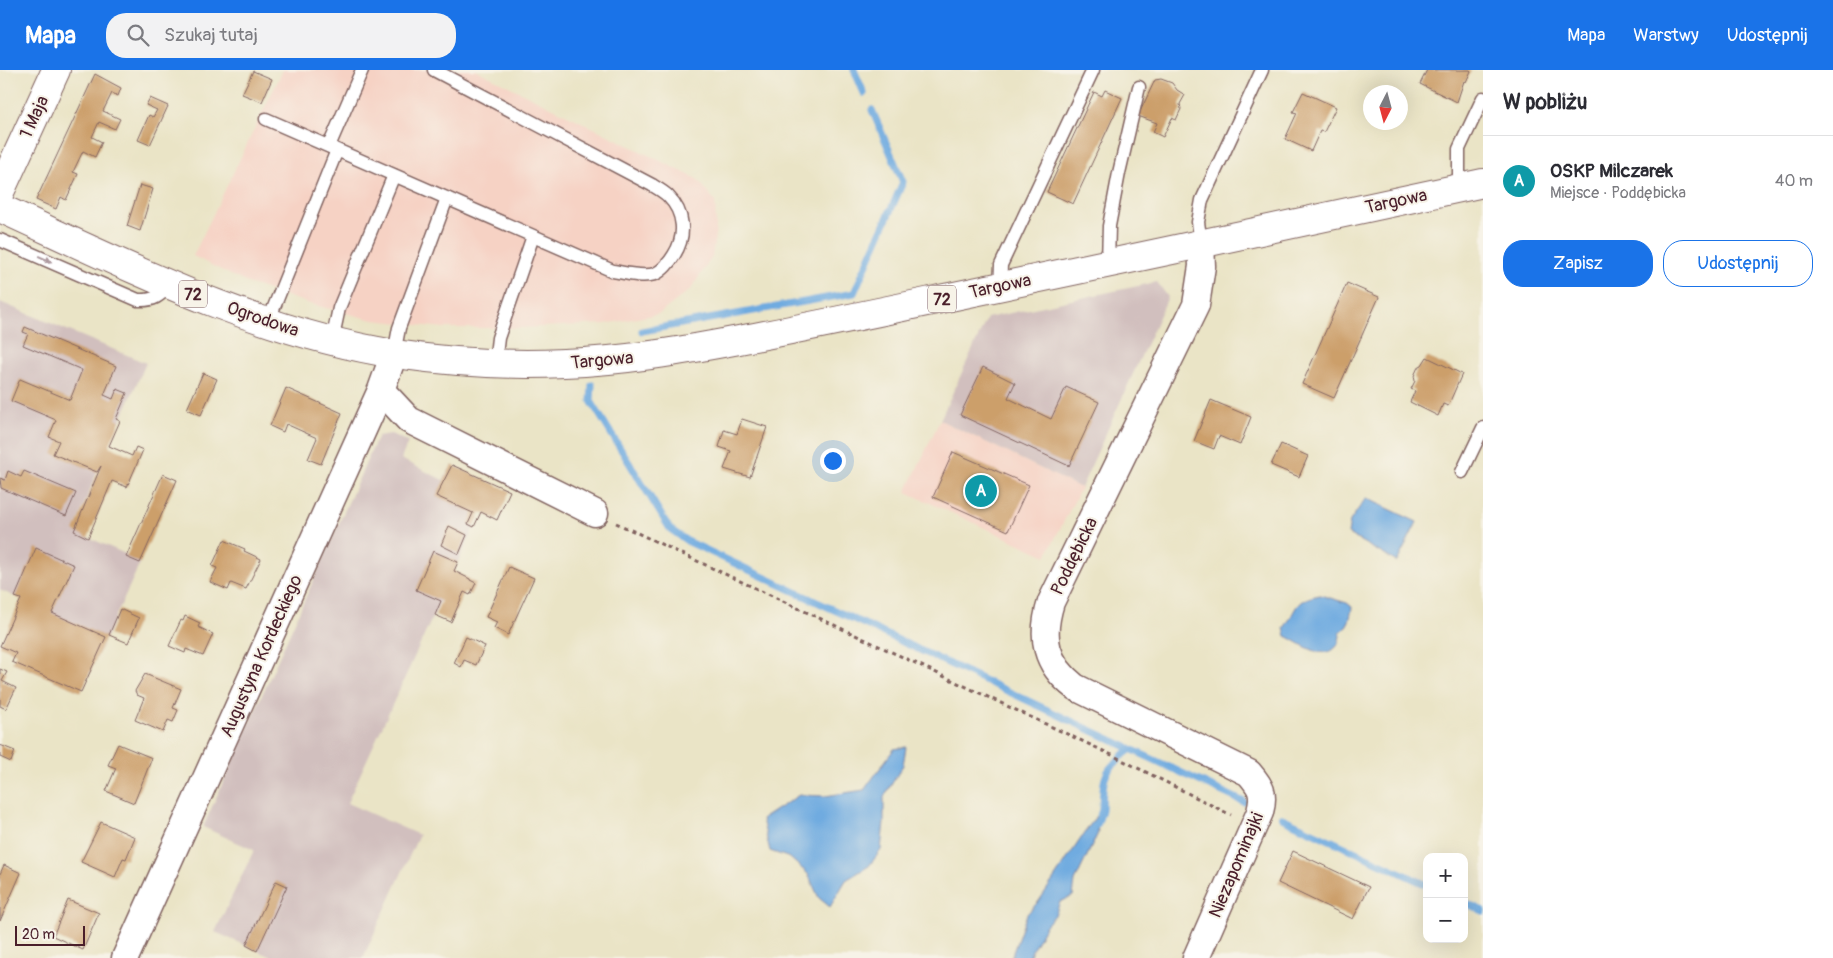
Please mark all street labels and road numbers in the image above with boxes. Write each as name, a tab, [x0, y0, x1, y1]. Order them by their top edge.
street label: 1 Maja	[15, 92, 54, 142]
street label: Targowa	[1363, 184, 1429, 219]
street label: Targowa	[967, 269, 1033, 304]
road number: 72	[179, 280, 207, 308]
road number: 72	[928, 285, 956, 312]
street label: Ogrodowa	[224, 296, 302, 343]
street label: Targowa	[570, 346, 634, 375]
street label: Poddębicka	[1046, 513, 1103, 599]
street label: Augustyna Kordeckiego	[215, 571, 308, 741]
street label: Niezapominajki	[1204, 809, 1269, 921]

